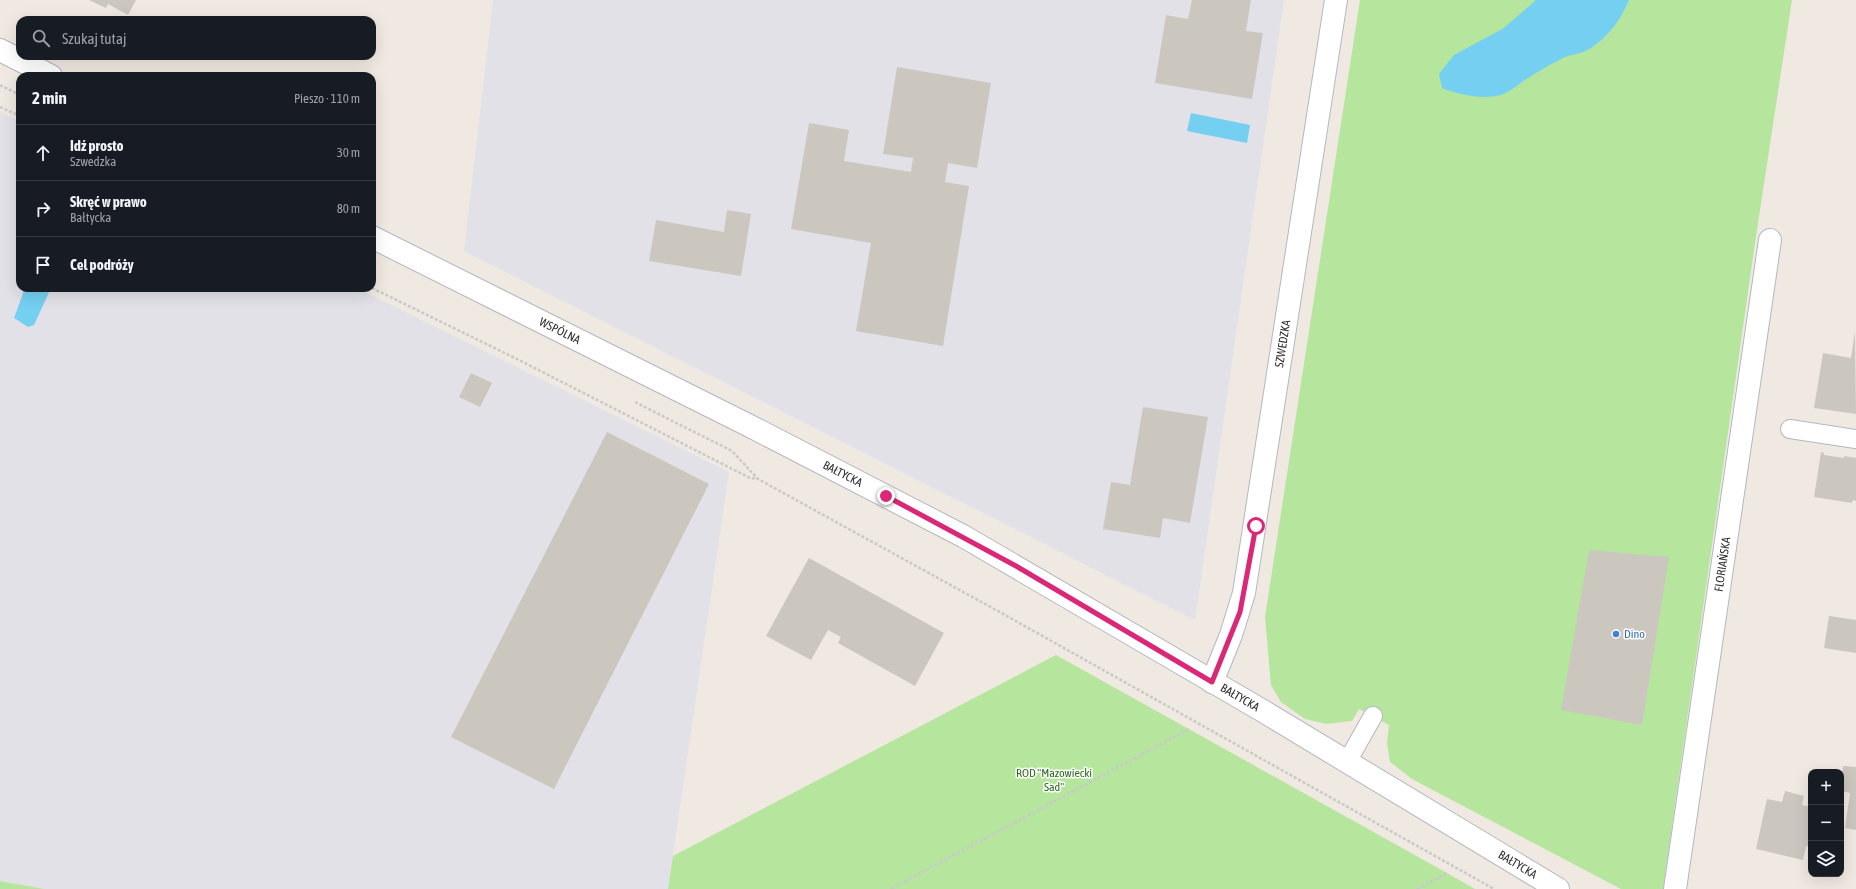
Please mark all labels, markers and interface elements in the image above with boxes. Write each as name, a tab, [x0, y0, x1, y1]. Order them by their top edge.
search box	[16, 16, 376, 60]
icon: search	[30, 27, 52, 49]
text: Szukaj tutaj	[62, 30, 126, 47]
text: 2 min	[32, 88, 67, 108]
text: Pieszo · 110 m	[294, 91, 360, 106]
text: Idź prosto	[70, 137, 124, 154]
icon: ahead	[32, 142, 54, 164]
text: 30 m	[337, 145, 360, 160]
text: Szwedzka	[70, 154, 116, 169]
text: Skręć w prawo	[70, 193, 147, 210]
icon: right	[32, 198, 54, 220]
text: 80 m	[337, 201, 360, 216]
text: Bałtycka	[70, 210, 111, 225]
icon: arrive	[32, 254, 54, 276]
text: Cel podróży	[70, 256, 134, 273]
street label: WSPÓLNA	[537, 315, 583, 347]
street label: SZWEDZKA	[1272, 319, 1293, 368]
street label: BAŁTYCKA	[821, 458, 865, 490]
route end	[877, 487, 895, 505]
route start	[1247, 517, 1265, 535]
street label: FLORIAŃSKA	[1712, 536, 1733, 593]
place label: Dino	[1624, 627, 1645, 641]
marker: Dino	[1611, 629, 1621, 639]
street label: BAŁTYCKA	[1218, 681, 1262, 714]
park label: ROD "Mazowiecki Sad"	[1016, 766, 1092, 794]
map controls	[1808, 769, 1844, 877]
button: +	[1808, 769, 1844, 805]
button: −	[1808, 805, 1844, 841]
button: layers	[1808, 841, 1844, 877]
street label: BAŁTYCKA	[1496, 848, 1540, 882]

